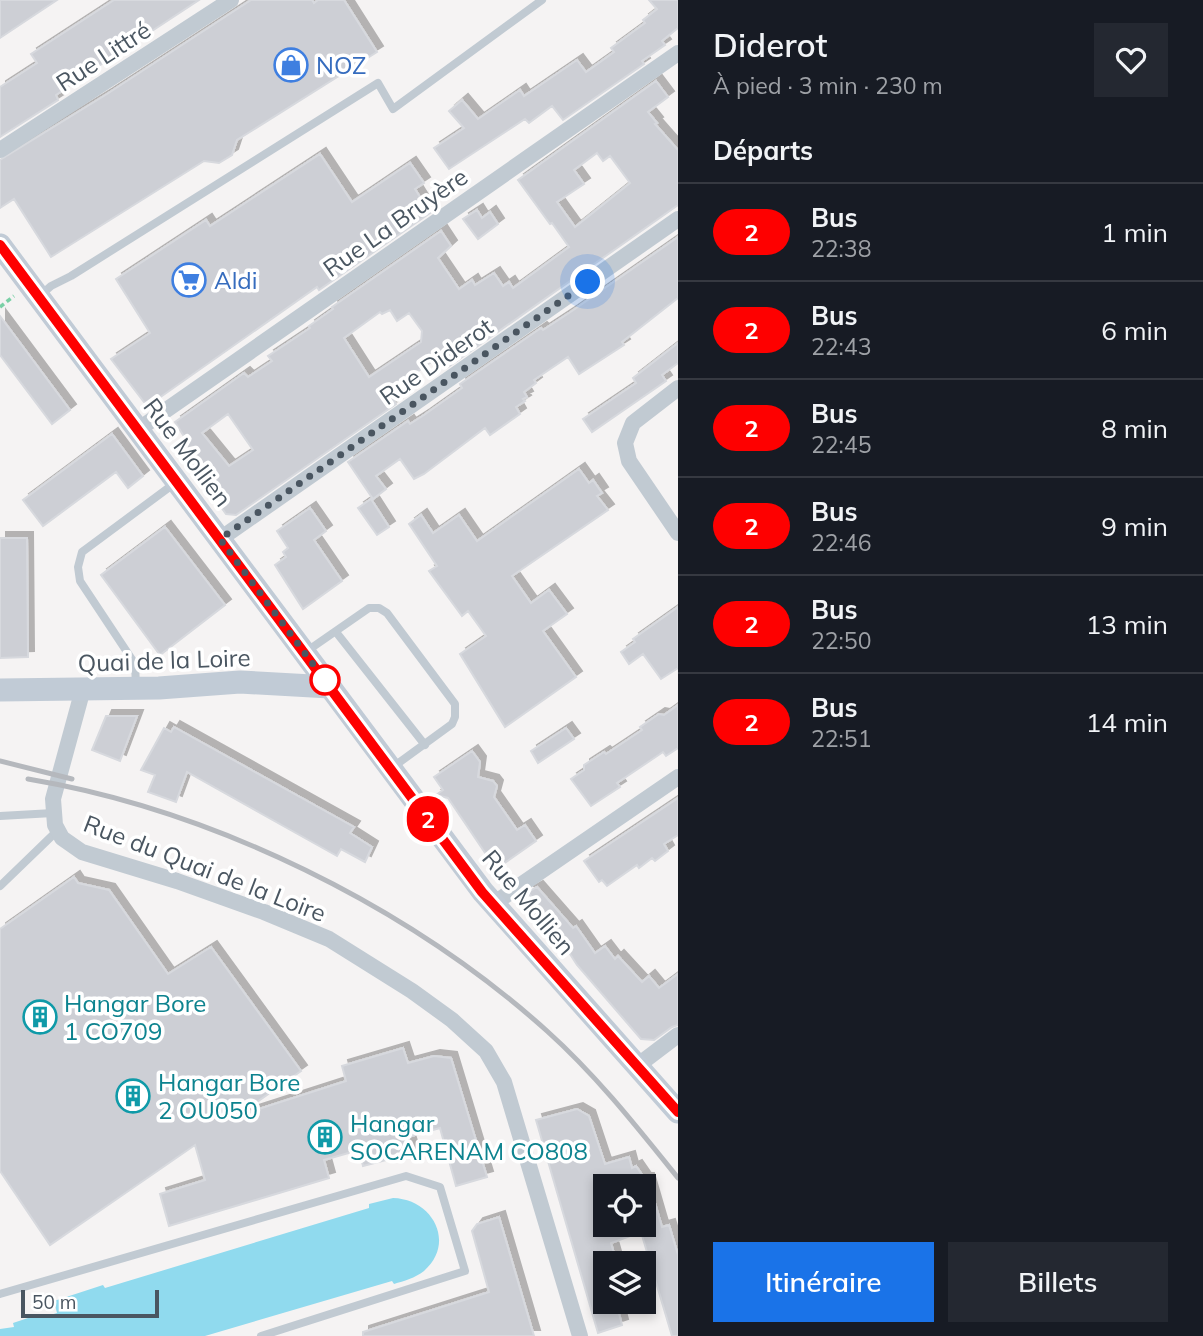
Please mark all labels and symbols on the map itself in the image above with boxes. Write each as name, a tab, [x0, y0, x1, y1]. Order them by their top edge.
street label: Rue Littré	[50, 14, 156, 98]
shop icon: NOZ	[272, 46, 310, 84]
place label: NOZ	[316, 50, 366, 80]
street label: Rue La Bruyère	[317, 161, 473, 283]
supermarket icon: Aldi	[170, 261, 208, 299]
your location	[570, 264, 605, 299]
place label: Aldi	[214, 265, 257, 295]
street label: Rue Diderot	[374, 311, 498, 411]
street label: Rue Mollien	[137, 392, 239, 512]
street label: Quai de la Loire	[77, 642, 251, 678]
unlabelled marker	[310, 665, 340, 695]
line badge: 2	[405, 796, 451, 842]
street label: Rue du Quai de la Loire	[80, 808, 330, 928]
street label: Rue Mollien	[476, 843, 582, 961]
place label: Hangar Bore 1 CO709	[64, 988, 206, 1046]
building icon: Hangar Bore 1 CO709	[21, 998, 59, 1036]
place label: Hangar Bore 2 OU050	[158, 1067, 300, 1125]
building icon: Hangar Bore 2 OU050	[114, 1077, 152, 1115]
place label: Hangar SOCARENAM CO808	[350, 1108, 588, 1166]
building icon: Hangar SOCARENAM CO808	[306, 1118, 344, 1156]
scale bar	[21, 1287, 159, 1319]

